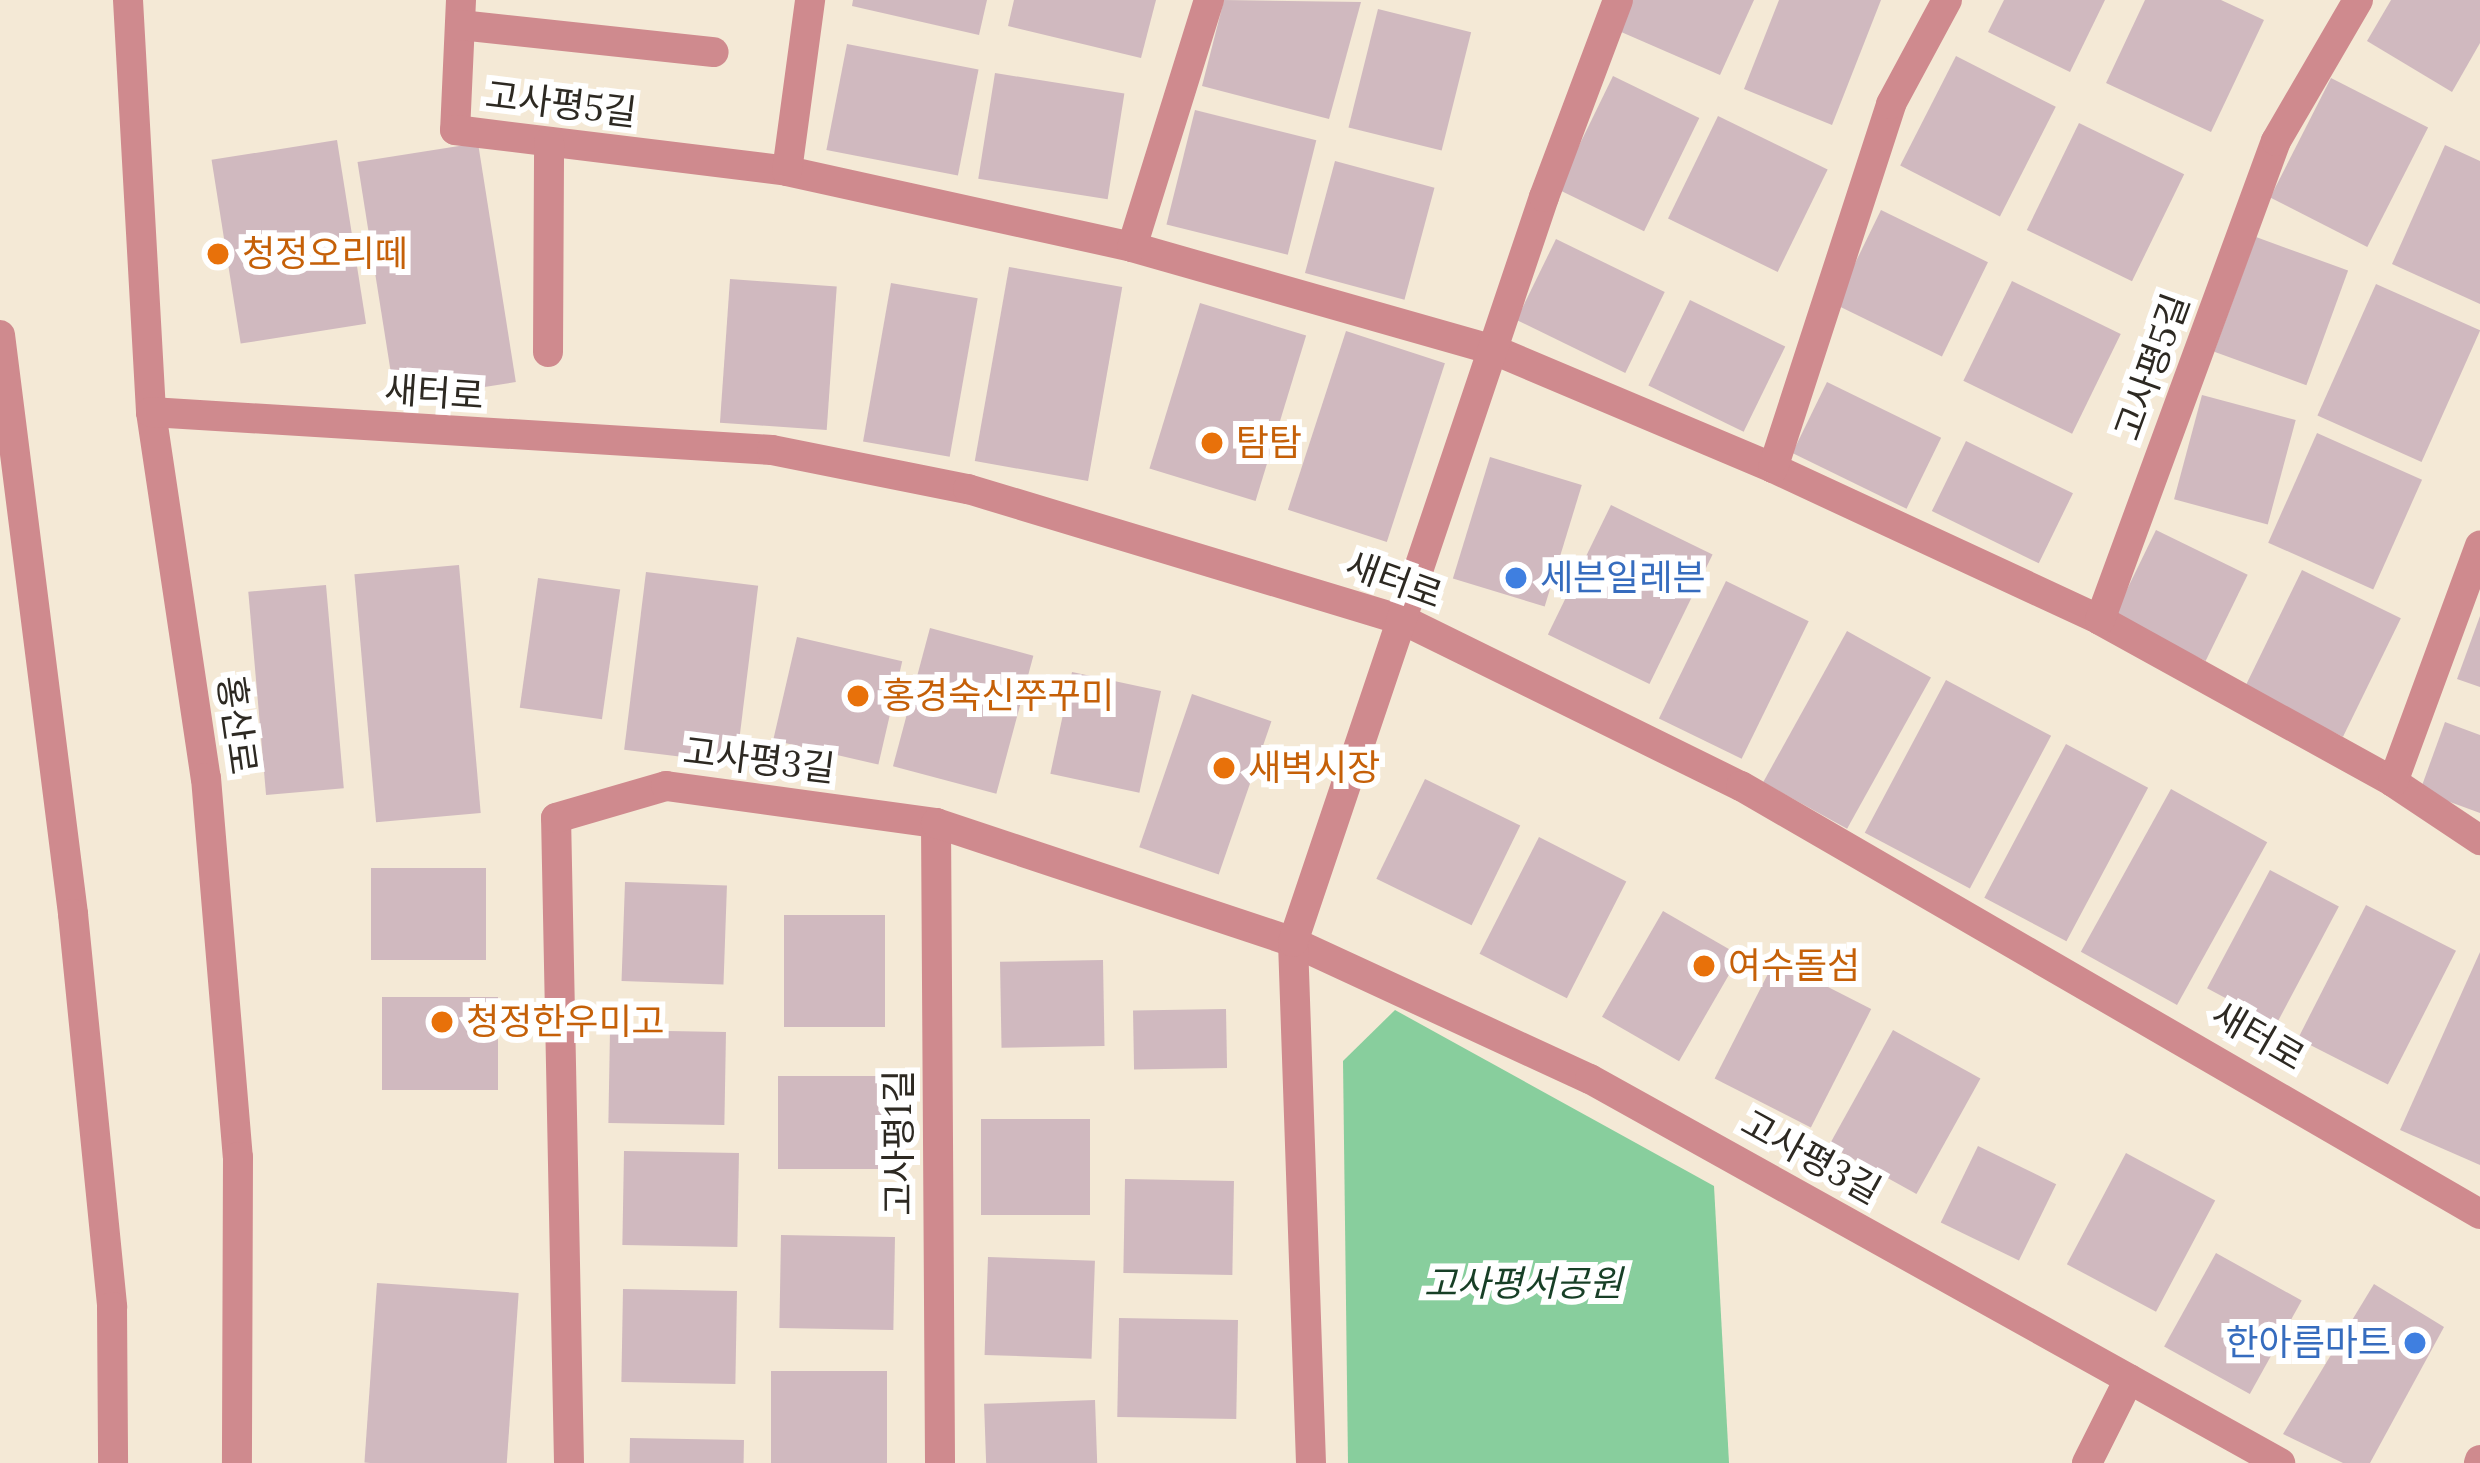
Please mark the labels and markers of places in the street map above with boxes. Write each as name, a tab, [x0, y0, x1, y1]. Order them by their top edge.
place label: 청정오리떼	[242, 232, 408, 276]
marker: 청정오리떼	[205, 241, 231, 267]
place label: 탐탐	[1236, 421, 1302, 465]
marker: 탐탐	[1199, 430, 1225, 456]
place label: 세븐일레븐	[1540, 556, 1706, 600]
marker: 세븐일레븐	[1503, 565, 1529, 591]
place label: 홍경숙신쭈꾸미	[882, 674, 1114, 718]
marker: 홍경숙신쭈꾸미	[845, 683, 871, 709]
place label: 새벽시장	[1248, 746, 1380, 790]
marker: 새벽시장	[1211, 755, 1237, 781]
place label: 여수돌섬	[1728, 944, 1860, 988]
marker: 여수돌섬	[1691, 953, 1717, 979]
place label: 청정한우미고	[466, 1000, 665, 1044]
marker: 청정한우미고	[429, 1009, 455, 1035]
place label: 한아름마트	[2225, 1321, 2391, 1365]
marker: 한아름마트	[2402, 1330, 2428, 1356]

